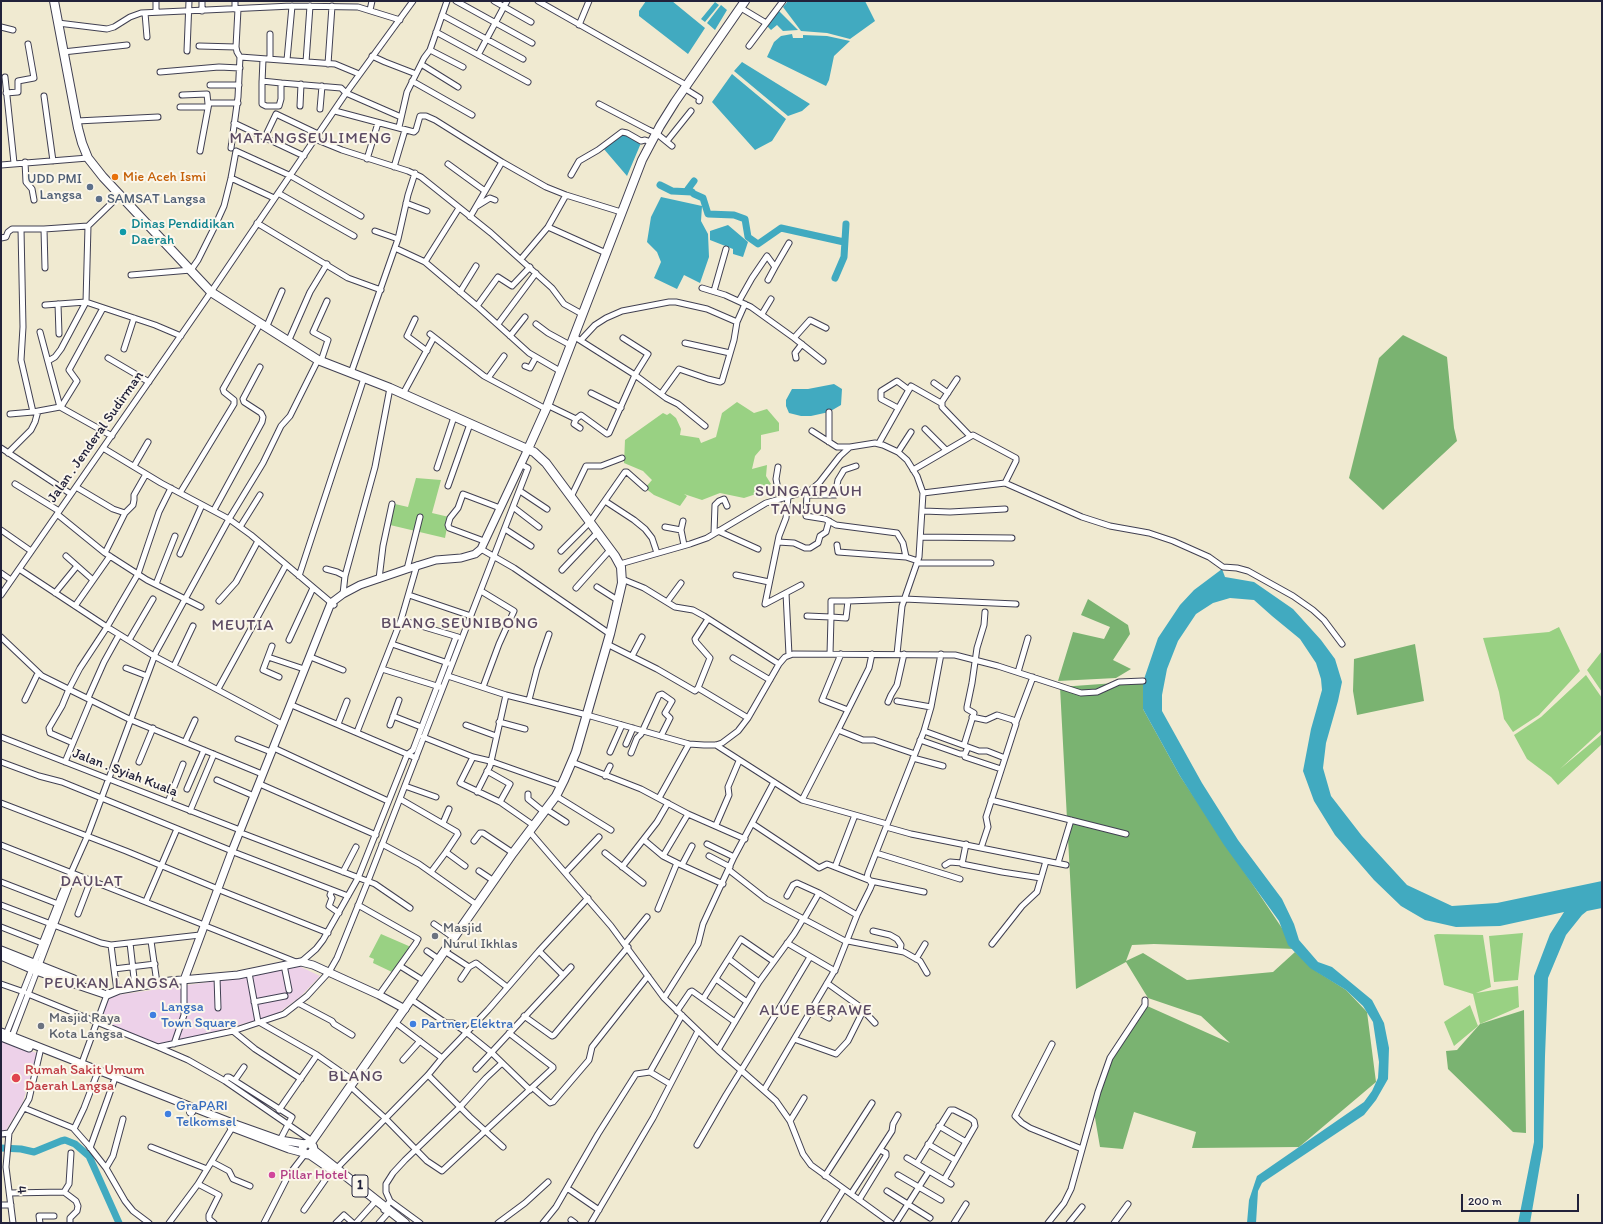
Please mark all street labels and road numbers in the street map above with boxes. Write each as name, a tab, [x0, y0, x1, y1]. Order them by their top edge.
street label: Jalan . Jenderal Sudirman	[44, 368, 148, 506]
street label: Jalan . Syiah Kuala	[70, 745, 180, 801]
road number: 1	[352, 1175, 368, 1197]
street label: 4	[12, 1185, 30, 1195]

